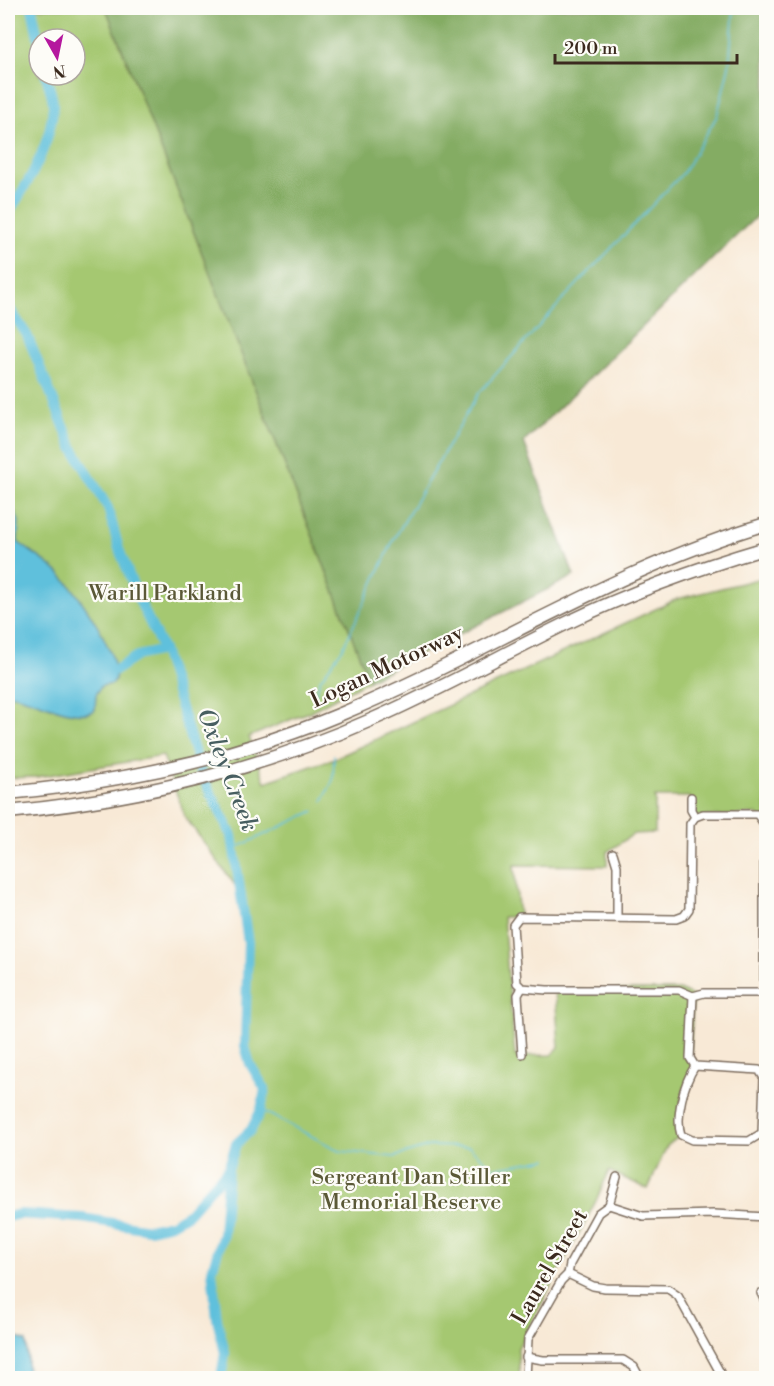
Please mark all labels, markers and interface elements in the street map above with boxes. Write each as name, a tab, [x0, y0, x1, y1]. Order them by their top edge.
north arrow	[27, 27, 87, 87]
scale bar	[555, 27, 736, 65]
text: 200 m	[564, 37, 618, 60]
text: N	[51, 60, 67, 82]
park label: Warill Parkland	[87, 580, 242, 607]
street label: Logan Motorway	[306, 620, 468, 714]
water label: Oxley Creek	[190, 704, 264, 836]
park label: Sergeant Dan Stiller Memorial Reserve	[311, 1164, 511, 1216]
street label: Laurel Street	[506, 1204, 594, 1330]

